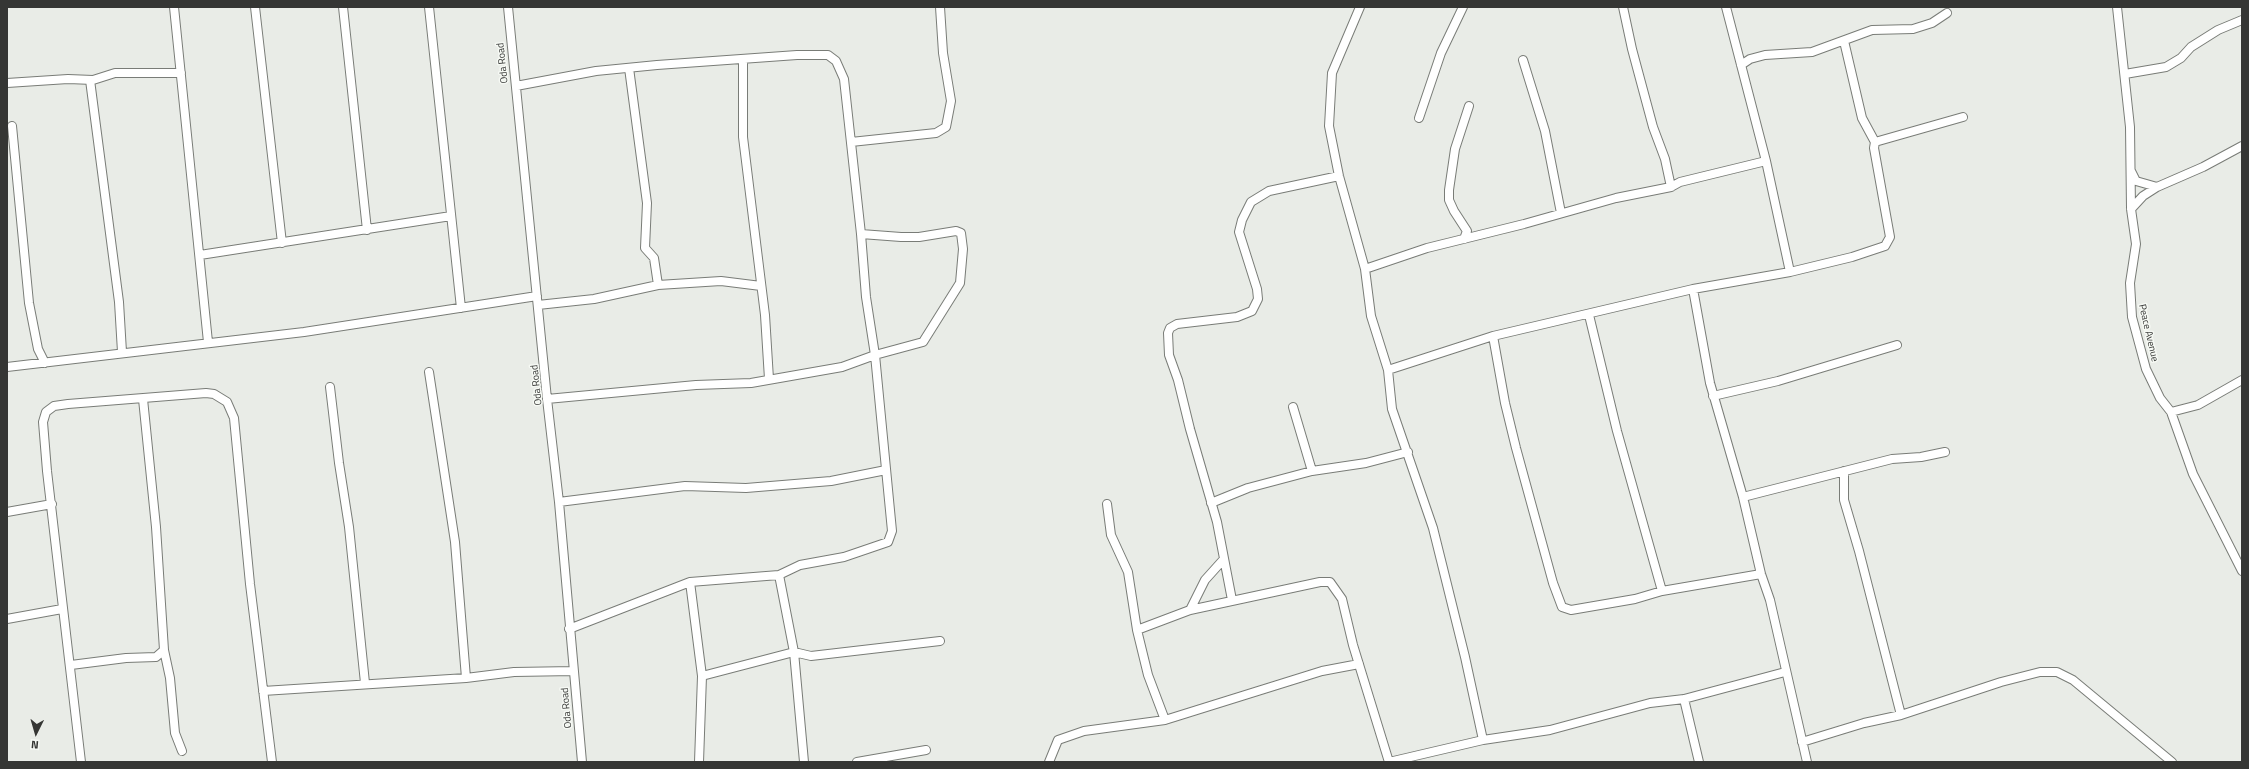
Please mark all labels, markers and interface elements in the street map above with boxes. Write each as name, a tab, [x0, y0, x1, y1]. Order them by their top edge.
street label: Oda Road	[495, 42, 511, 84]
street label: Peace Avenue	[2136, 303, 2160, 363]
street label: Oda Road	[529, 364, 545, 406]
street label: Oda Road	[559, 687, 575, 729]
north arrow	[16, 713, 56, 753]
text: N	[30, 737, 39, 753]

